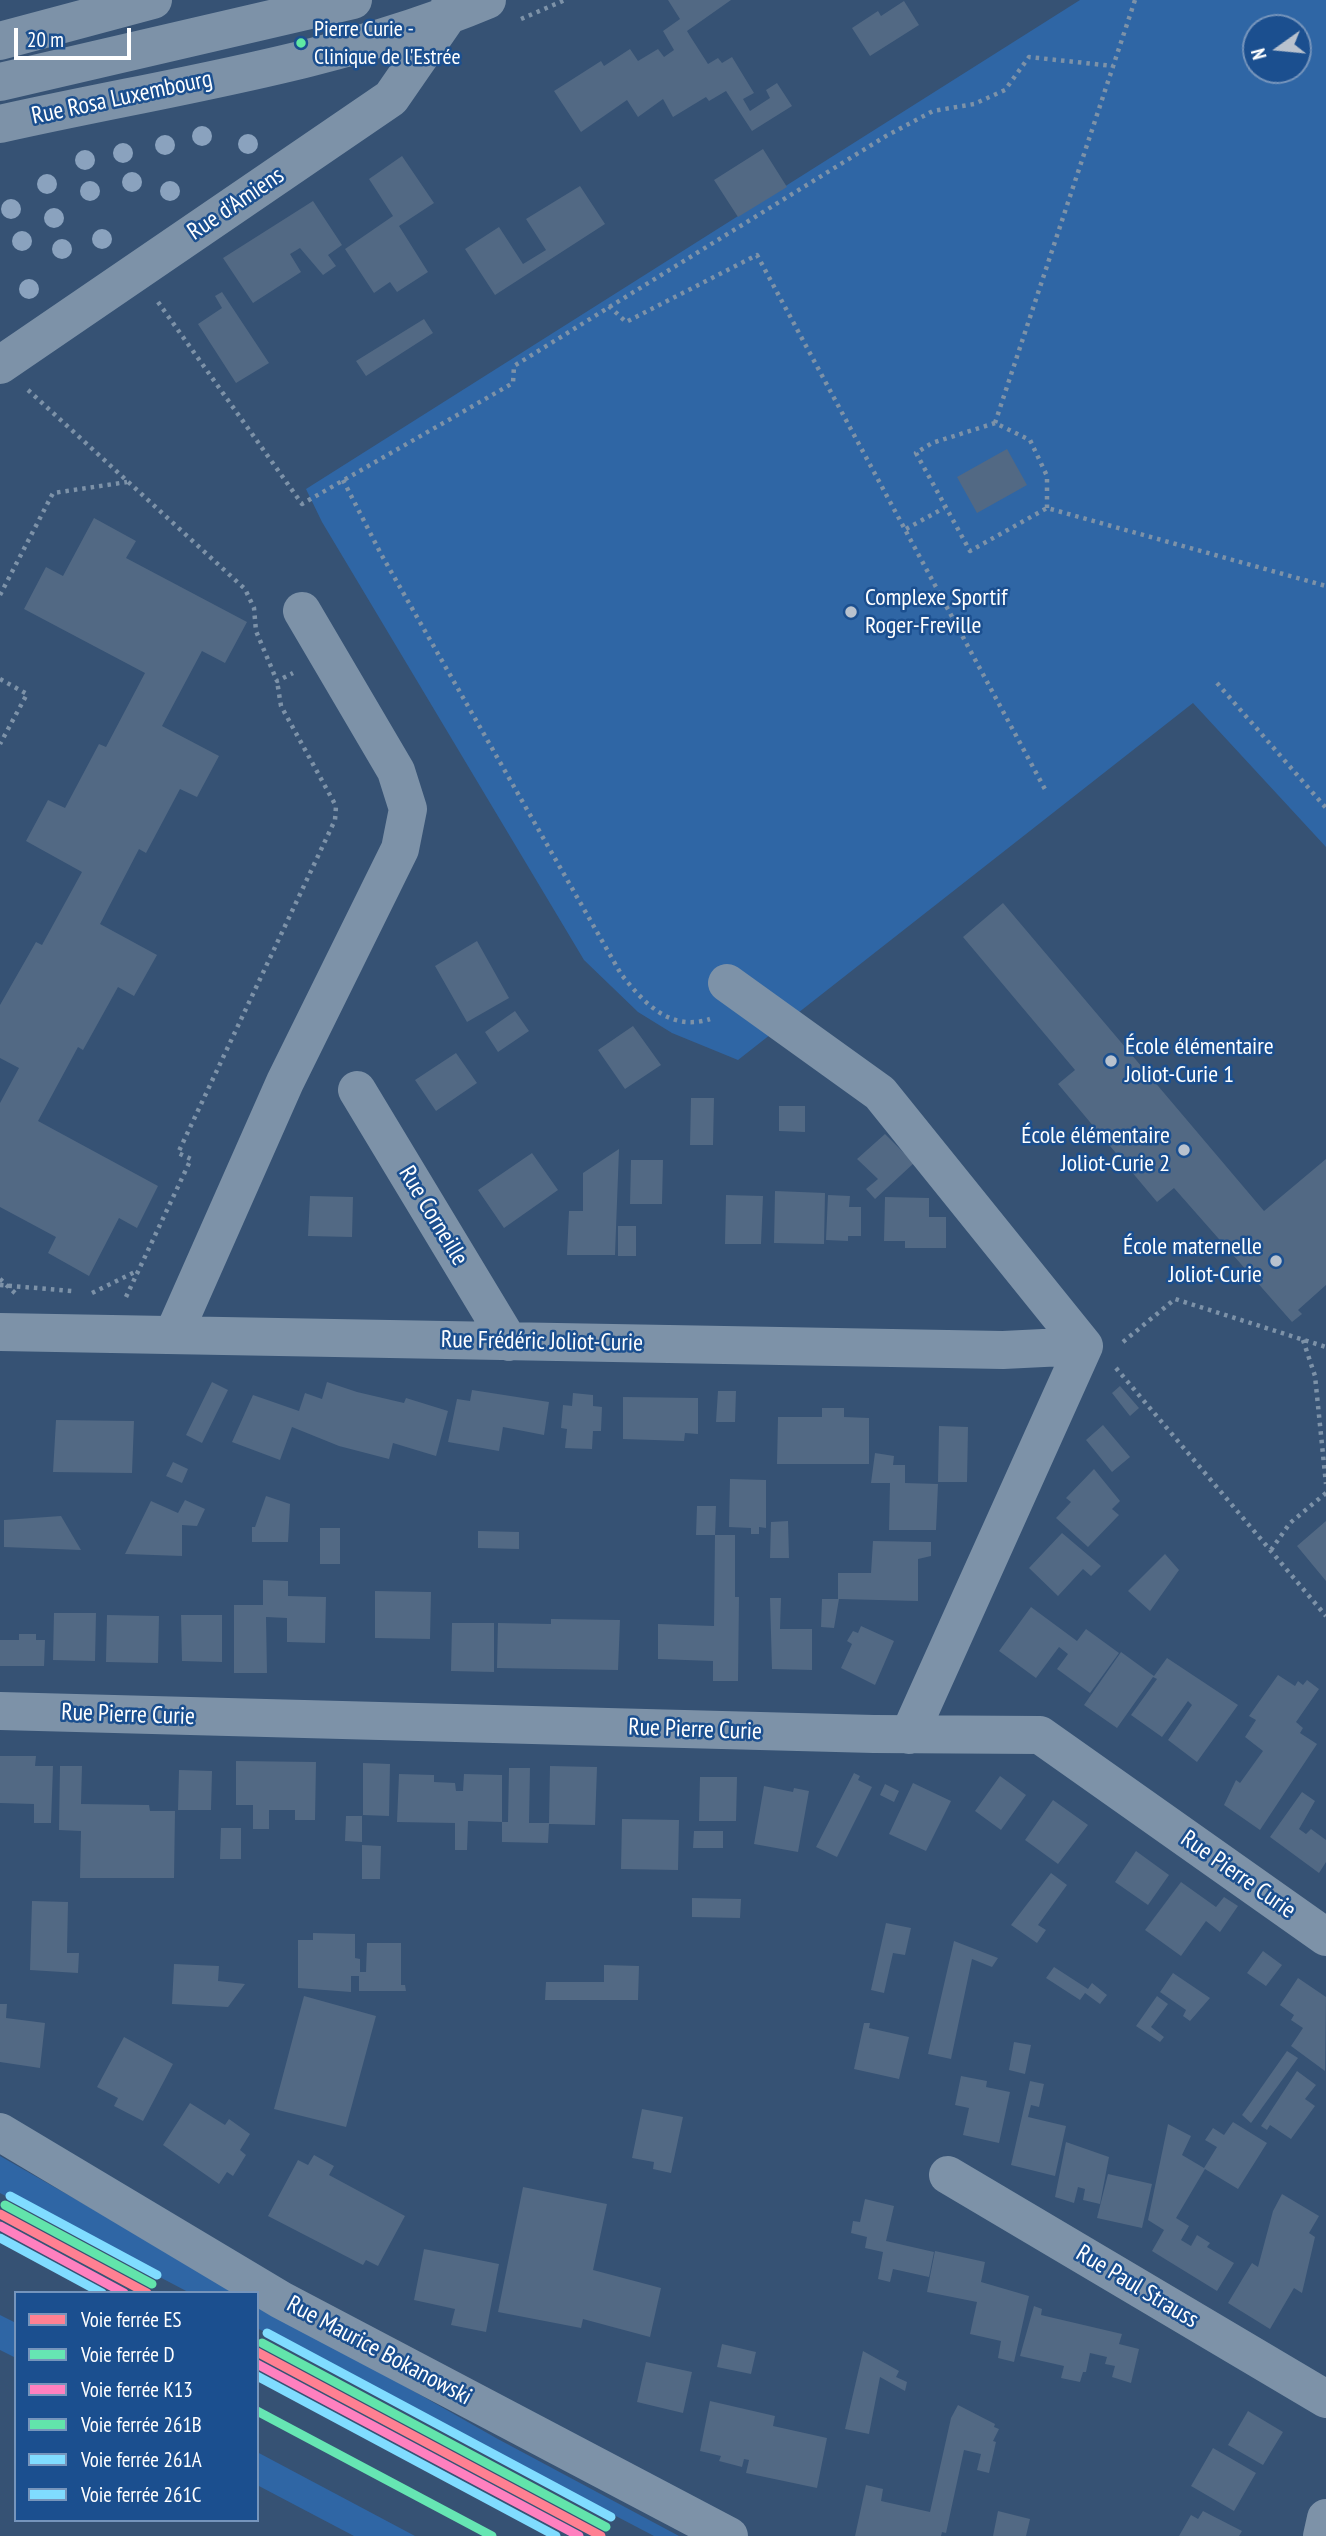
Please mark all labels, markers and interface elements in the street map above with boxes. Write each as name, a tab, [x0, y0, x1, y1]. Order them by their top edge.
scale bar	[18, 14, 135, 58]
north arrow	[1242, 14, 1312, 84]
place label: Pierre Curie - Clinique de l'Estrée	[314, 17, 461, 68]
text: 20 m	[27, 26, 64, 53]
marker: Pierre Curie - Clinique de l'Estrée	[294, 36, 308, 50]
text: N	[1246, 46, 1272, 62]
street label: Rue Rosa Luxembourg	[29, 65, 215, 131]
street label: Rue d'Amiens	[182, 161, 290, 247]
place label: Complexe Sportif Roger-Freville	[865, 584, 1007, 640]
marker: Complexe Sportif Roger-Freville	[843, 604, 859, 620]
place label: École élémentaire Joliot-Curie 1	[1125, 1033, 1274, 1089]
marker: École élémentaire Joliot-Curie 1	[1103, 1053, 1119, 1069]
place label: École élémentaire Joliot-Curie 2	[1021, 1122, 1170, 1178]
marker: École élémentaire Joliot-Curie 2	[1176, 1142, 1192, 1158]
street label: Rue Corneille	[392, 1161, 474, 1271]
place label: École maternelle Joliot-Curie	[1123, 1233, 1262, 1289]
marker: École maternelle Joliot-Curie	[1268, 1253, 1284, 1269]
street label: Rue Frédéric Joliot-Curie	[441, 1326, 643, 1358]
street label: Rue Pierre Curie	[61, 1698, 195, 1732]
street label: Rue Pierre Curie	[628, 1713, 762, 1747]
street label: Rue Pierre Curie	[1175, 1825, 1301, 1925]
street label: Rue Paul Strauss	[1071, 2239, 1203, 2335]
street label: Rue Maurice Bokanowski	[282, 2290, 476, 2412]
legend	[14, 2291, 259, 2522]
text: Voie ferrée ES	[81, 2306, 182, 2333]
text: Voie ferrée D	[81, 2341, 175, 2368]
text: Voie ferrée K13	[81, 2376, 193, 2403]
text: Voie ferrée 261B	[81, 2411, 202, 2438]
text: Voie ferrée 261A	[81, 2446, 202, 2473]
text: Voie ferrée 261C	[81, 2481, 201, 2508]

